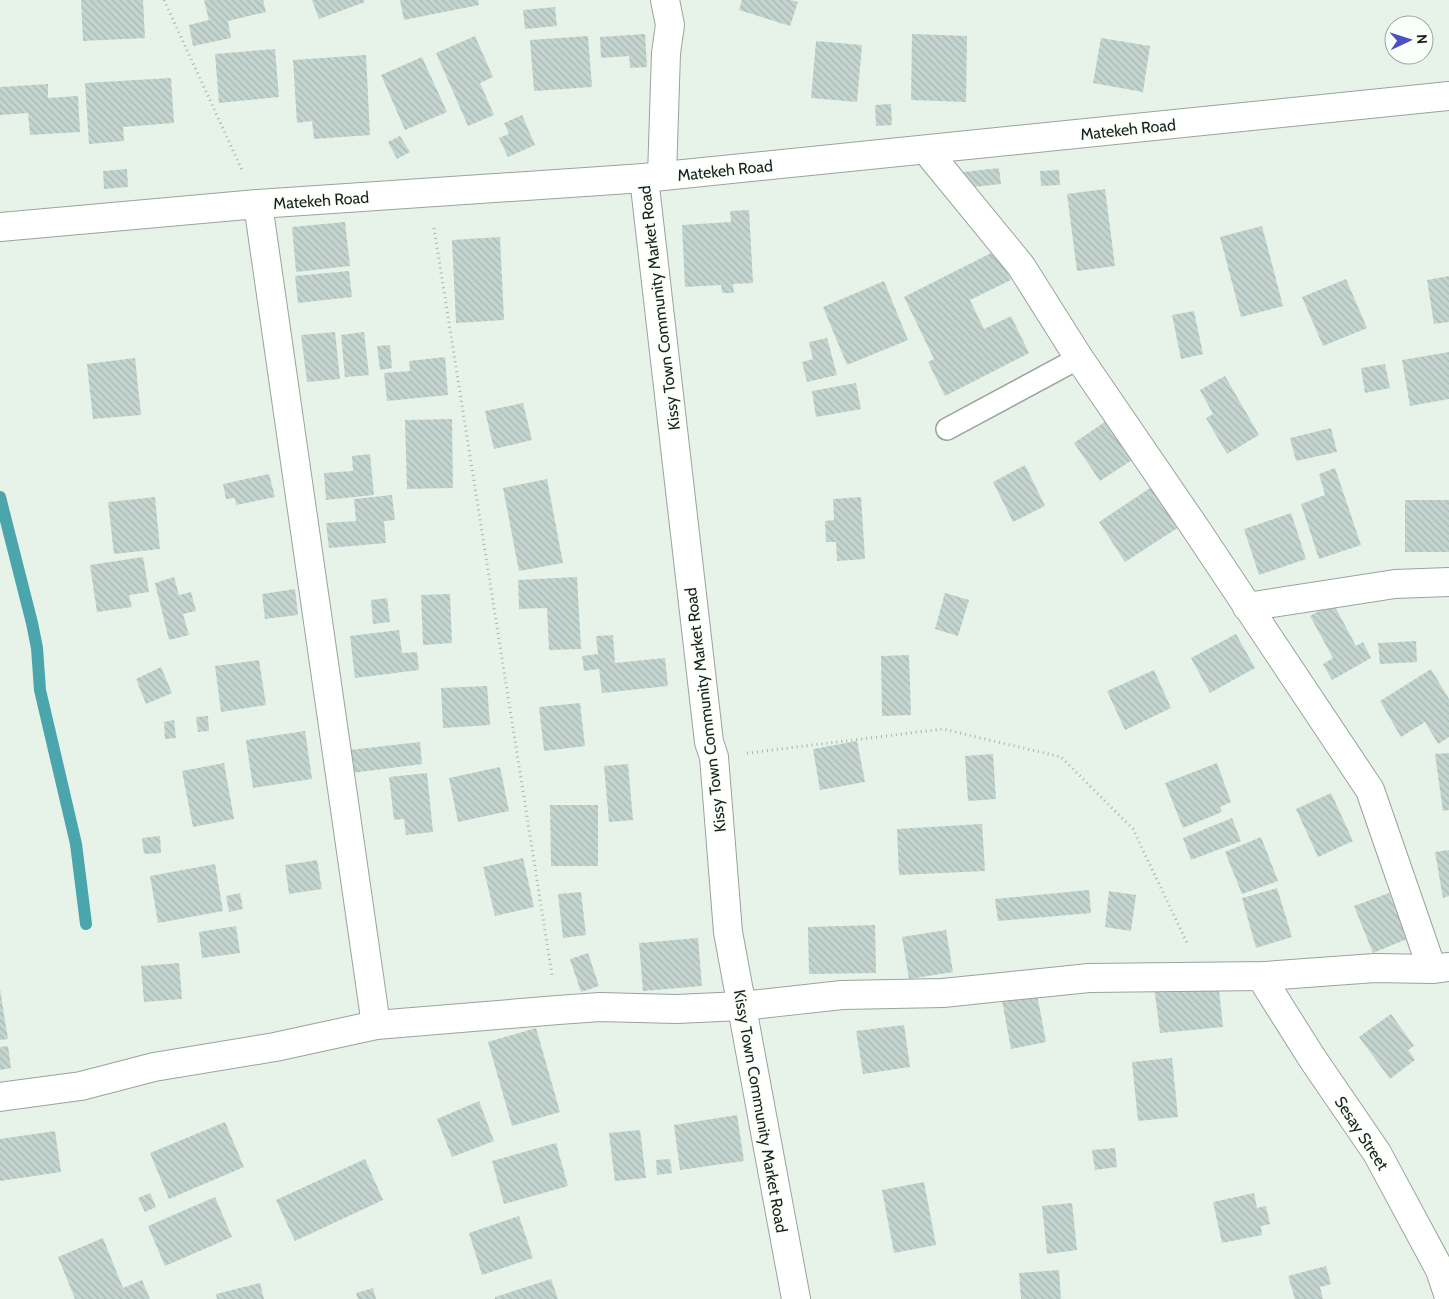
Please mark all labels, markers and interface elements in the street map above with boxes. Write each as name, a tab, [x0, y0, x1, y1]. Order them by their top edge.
north arrow	[1384, 15, 1434, 65]
text: N	[1413, 34, 1431, 45]
street label: Matekeh Road	[1079, 115, 1177, 144]
street label: Matekeh Road	[676, 156, 774, 185]
street label: Kissy Town Community Market Road	[635, 184, 684, 431]
street label: Matekeh Road	[273, 188, 370, 213]
street label: Kissy Town Community Market Road	[681, 586, 730, 833]
street label: Kissy Town Community Market Road	[730, 988, 791, 1234]
street label: Sesay Street	[1331, 1093, 1393, 1174]

